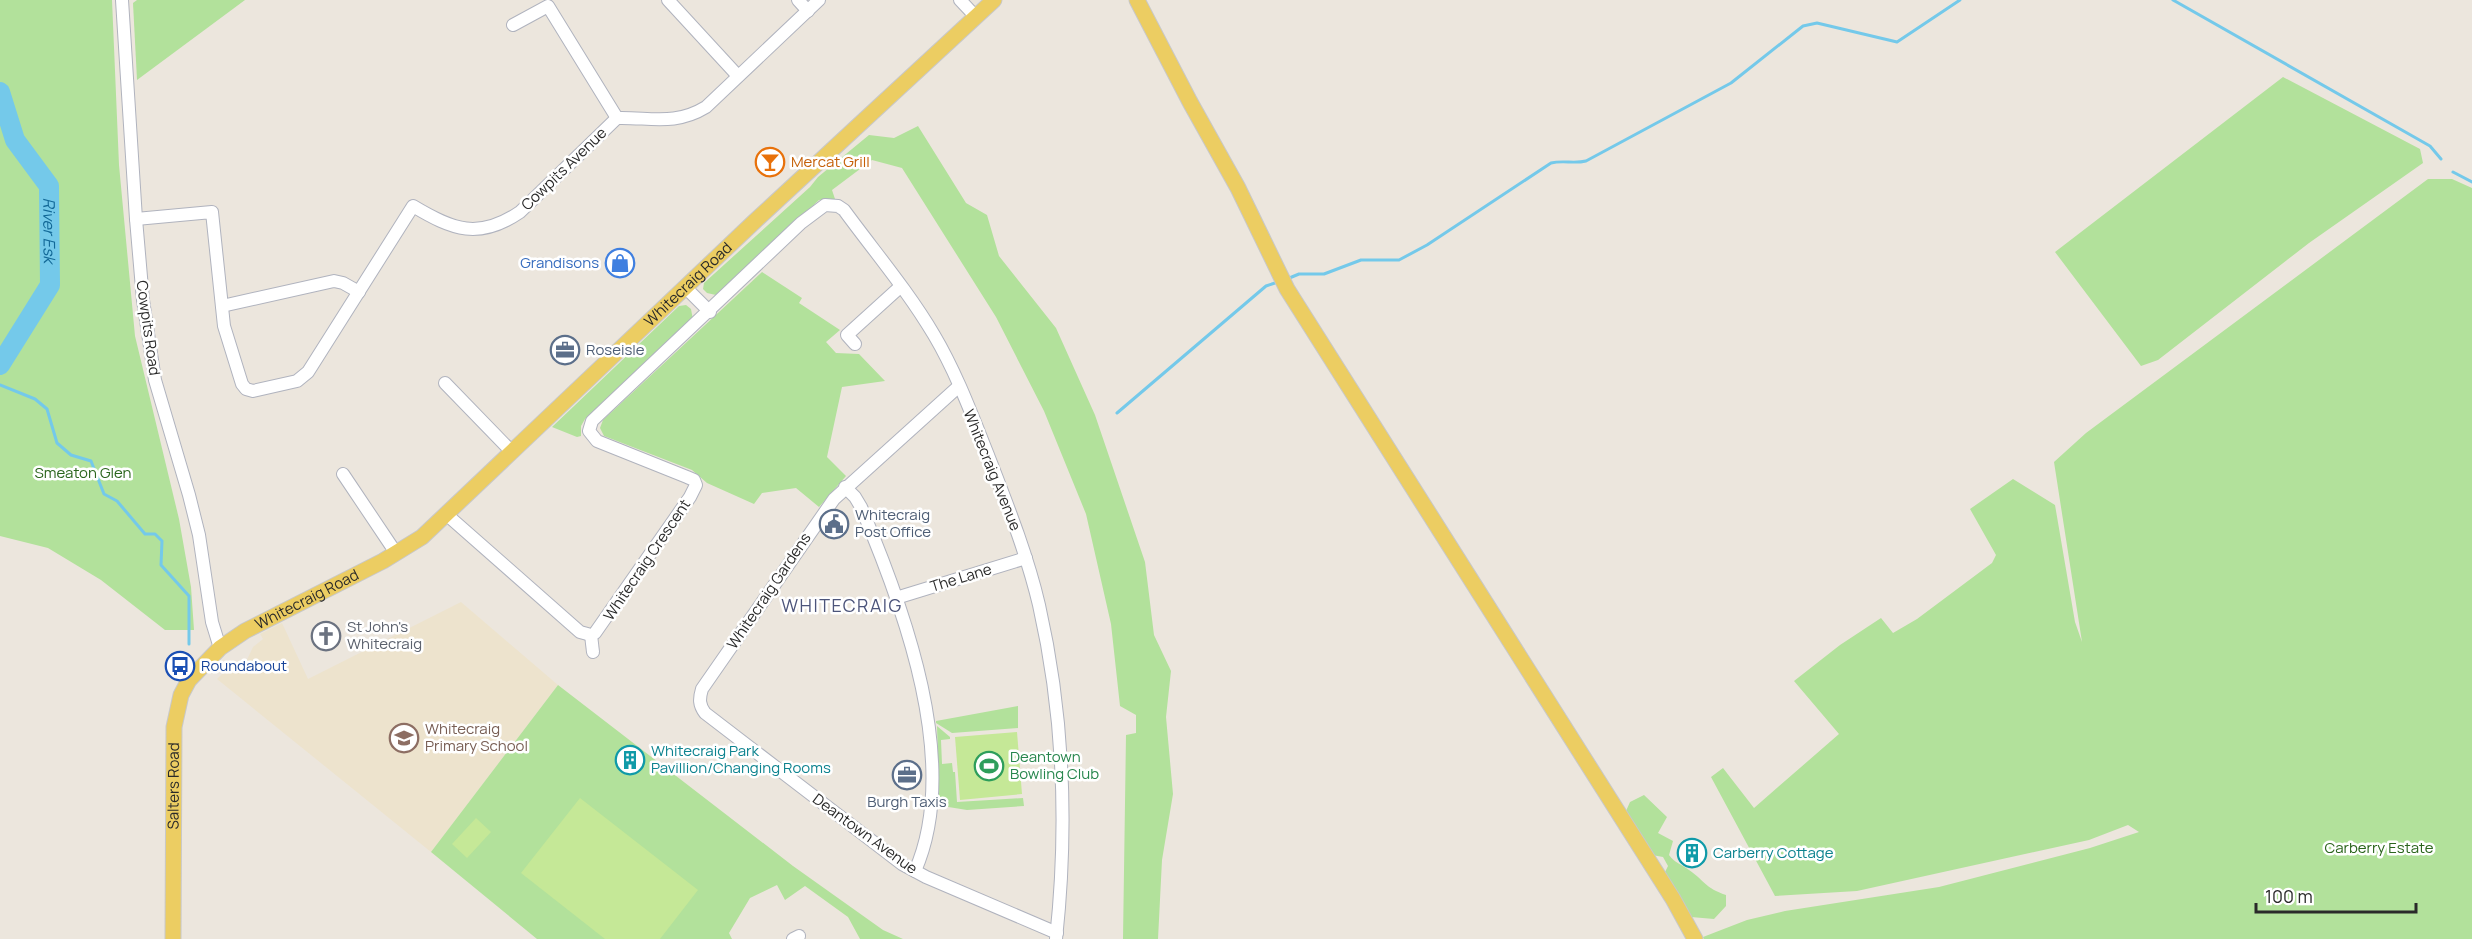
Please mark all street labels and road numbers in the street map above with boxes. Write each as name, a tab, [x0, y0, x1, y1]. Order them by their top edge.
street label: Cowpits Avenue	[516, 122, 611, 215]
street label: Whitecraig Road	[639, 237, 736, 331]
street label: Cowpits Road	[131, 279, 166, 377]
street label: Whitecraig Avenue	[958, 406, 1027, 534]
street label: Whitecraig Crescent	[598, 495, 695, 625]
street label: Whitecraig Gardens	[722, 528, 816, 653]
street label: The Lane	[928, 558, 994, 597]
street label: Whitecraig Road	[251, 564, 362, 634]
street label: Salters Road	[163, 742, 184, 830]
street label: Deantown Avenue	[809, 788, 922, 879]

